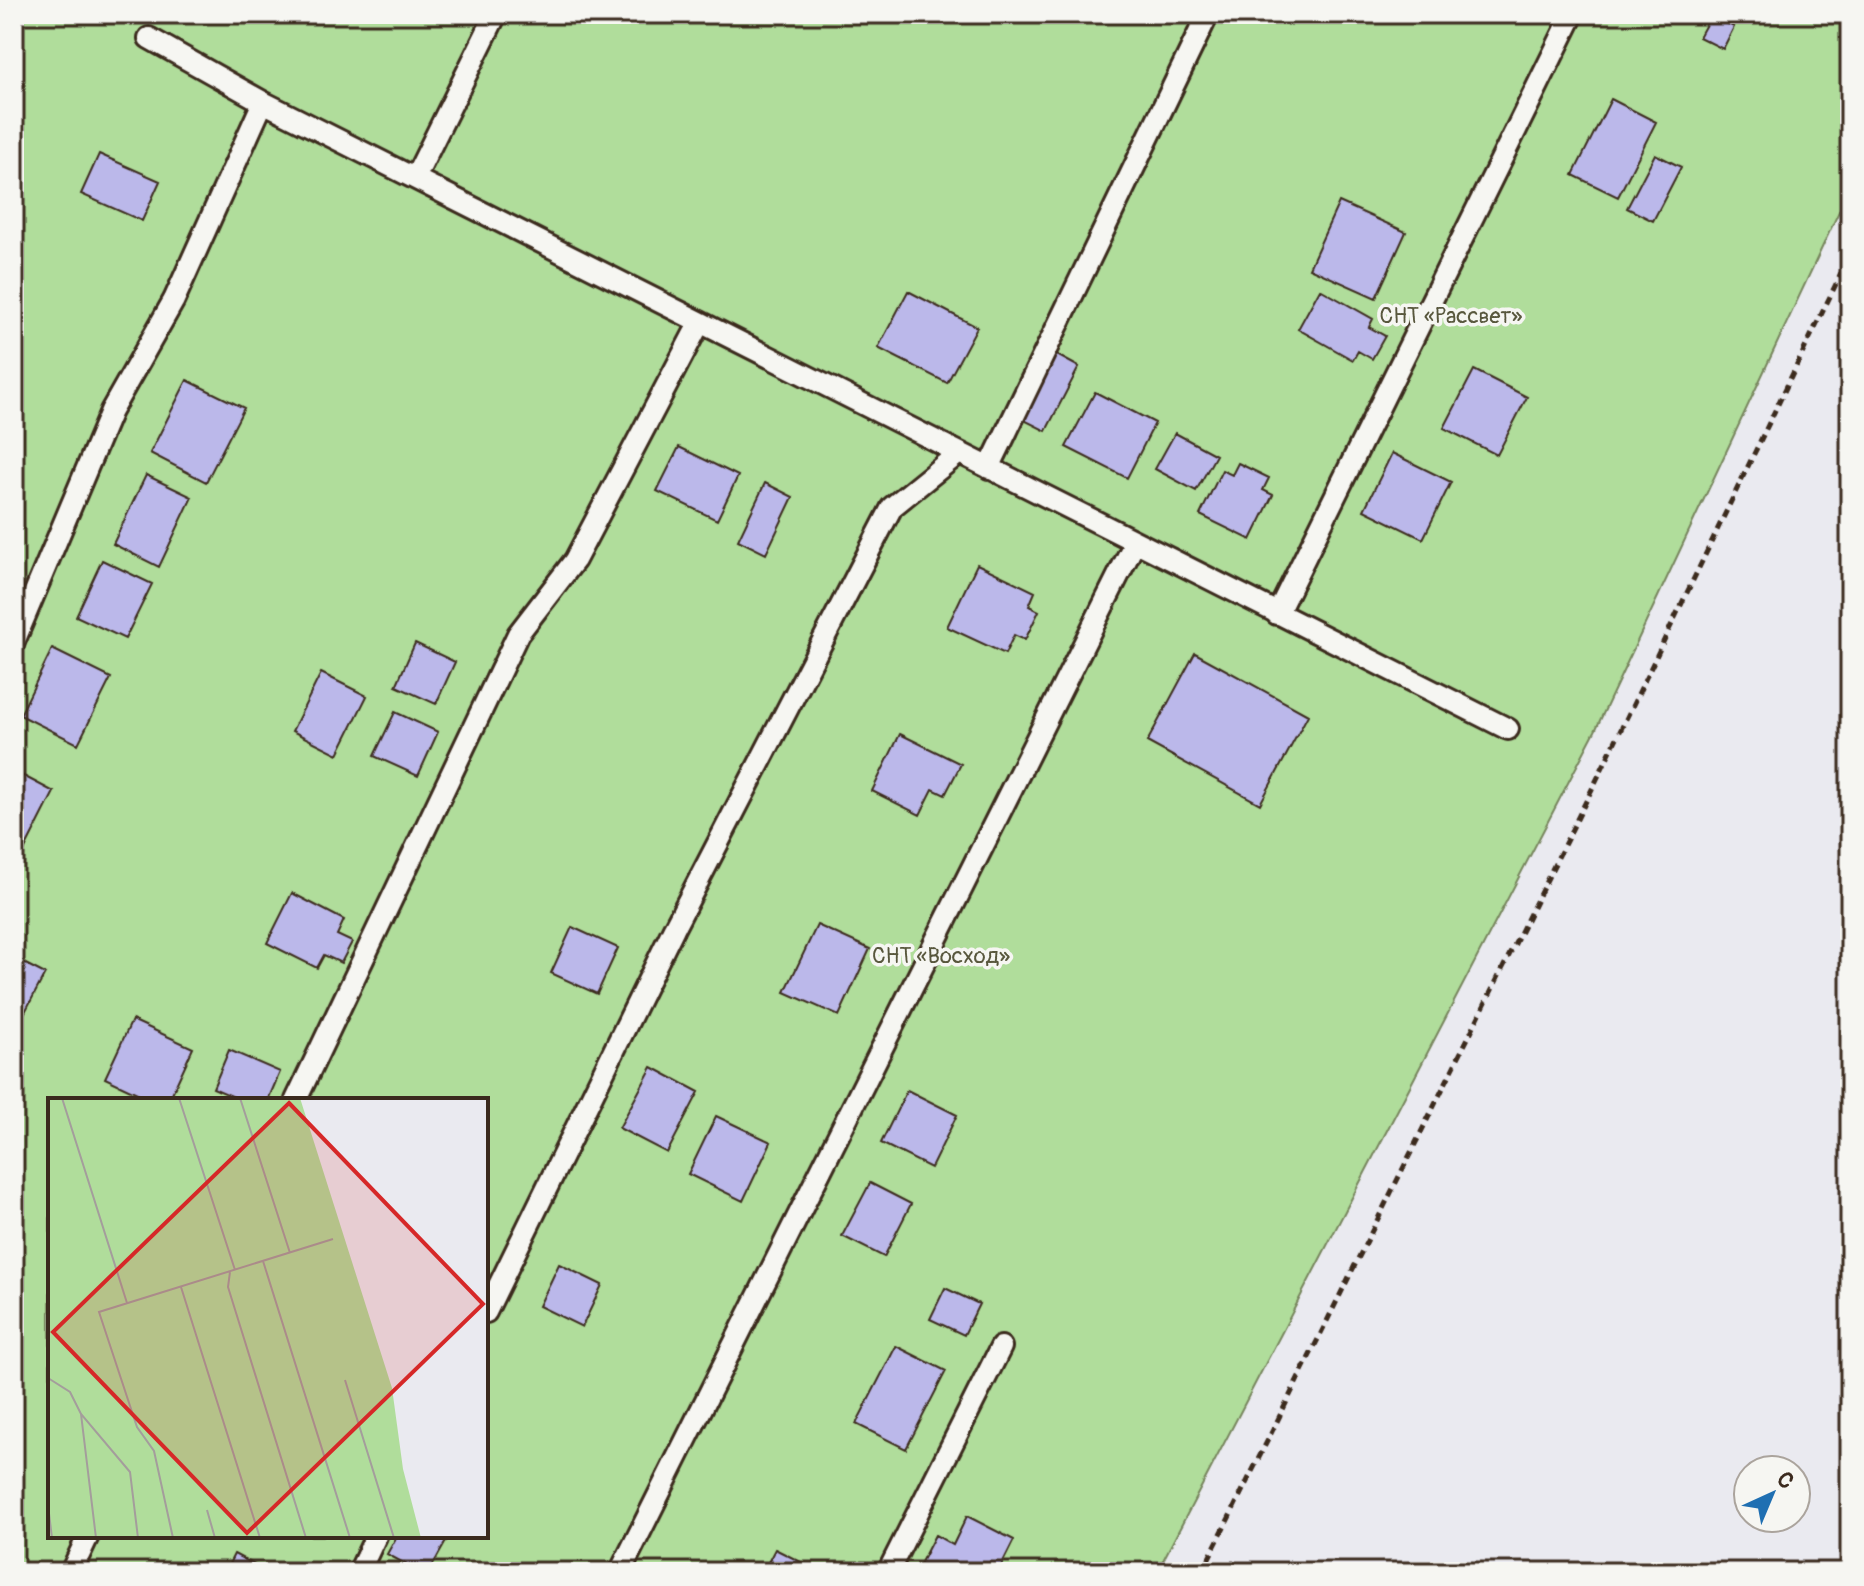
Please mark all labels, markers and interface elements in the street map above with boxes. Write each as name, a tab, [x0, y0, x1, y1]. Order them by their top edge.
park label: СНТ «Рассвет»	[1380, 302, 1522, 330]
park label: СНТ «Восход»	[872, 942, 1010, 970]
inset map	[48, 1098, 488, 1538]
north arrow	[1732, 1454, 1812, 1534]
text: С	[1771, 1466, 1800, 1495]

